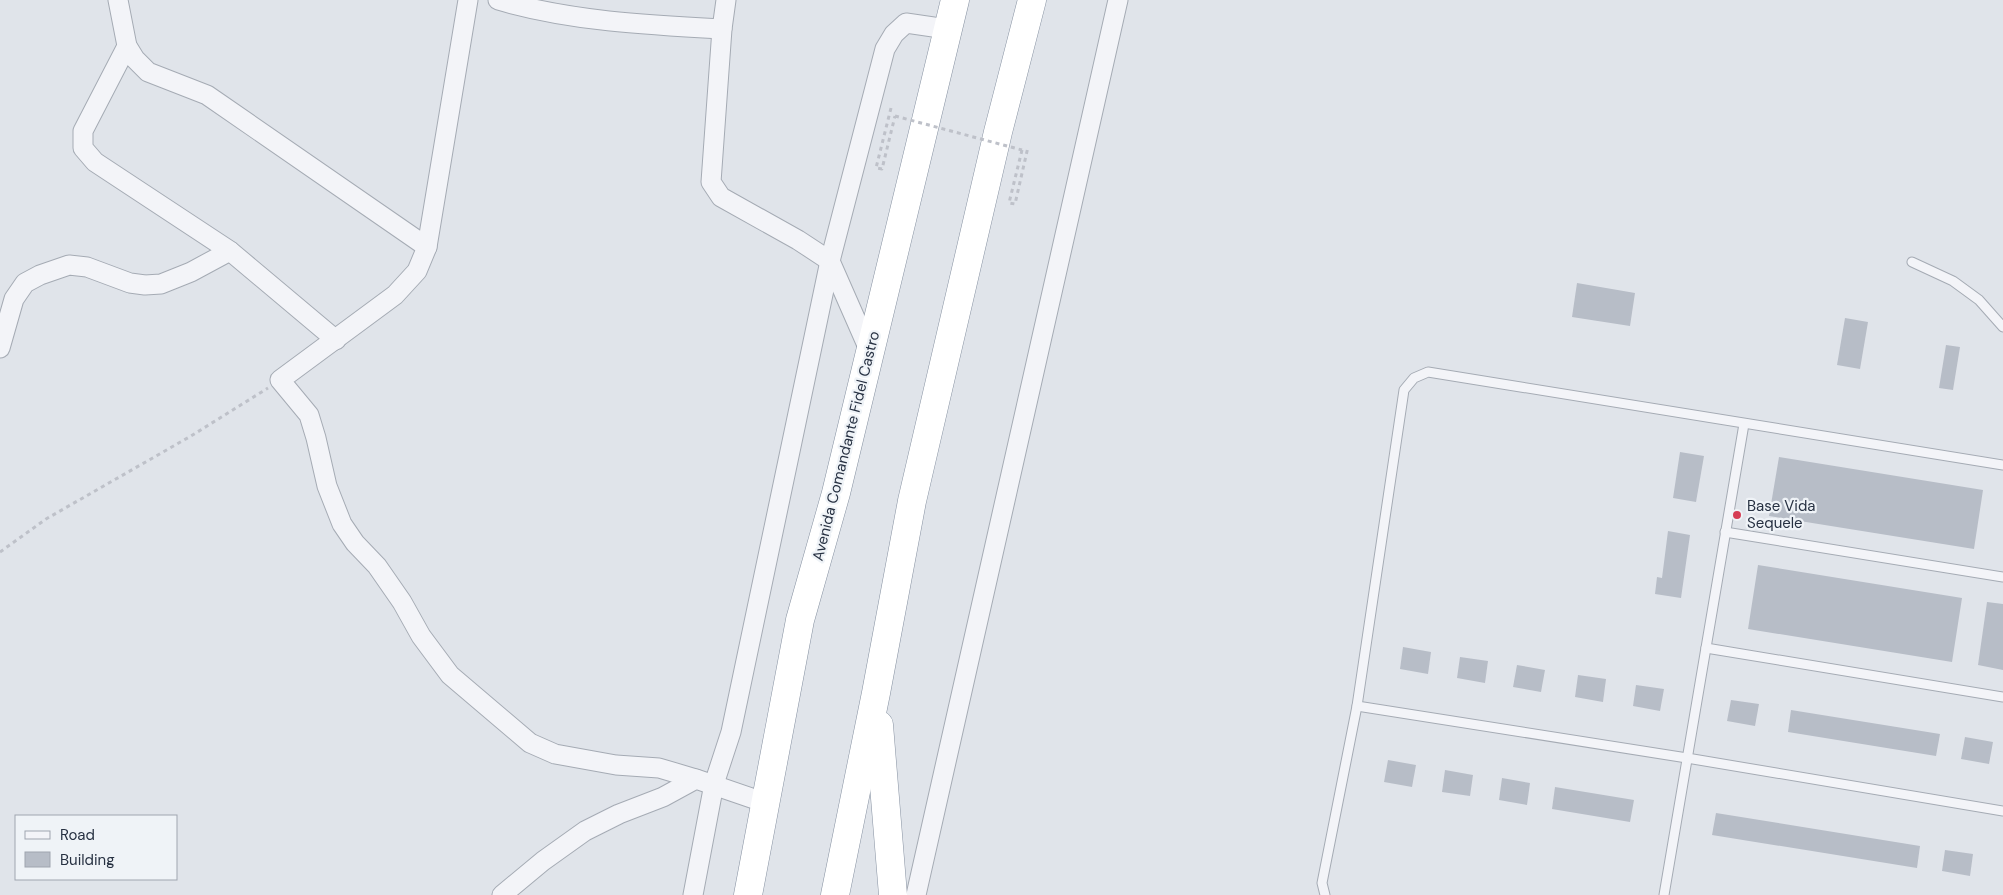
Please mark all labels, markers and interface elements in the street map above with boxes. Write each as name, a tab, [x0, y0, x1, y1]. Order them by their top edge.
street label: Avenida Comandante Fidel Castro	[808, 329, 884, 563]
place label: Base Vida Sequele	[1747, 496, 1815, 533]
marker: Base Vida Sequele	[1731, 509, 1743, 521]
legend	[15, 815, 178, 880]
text: Road	[60, 825, 95, 845]
text: Building	[60, 850, 115, 870]

